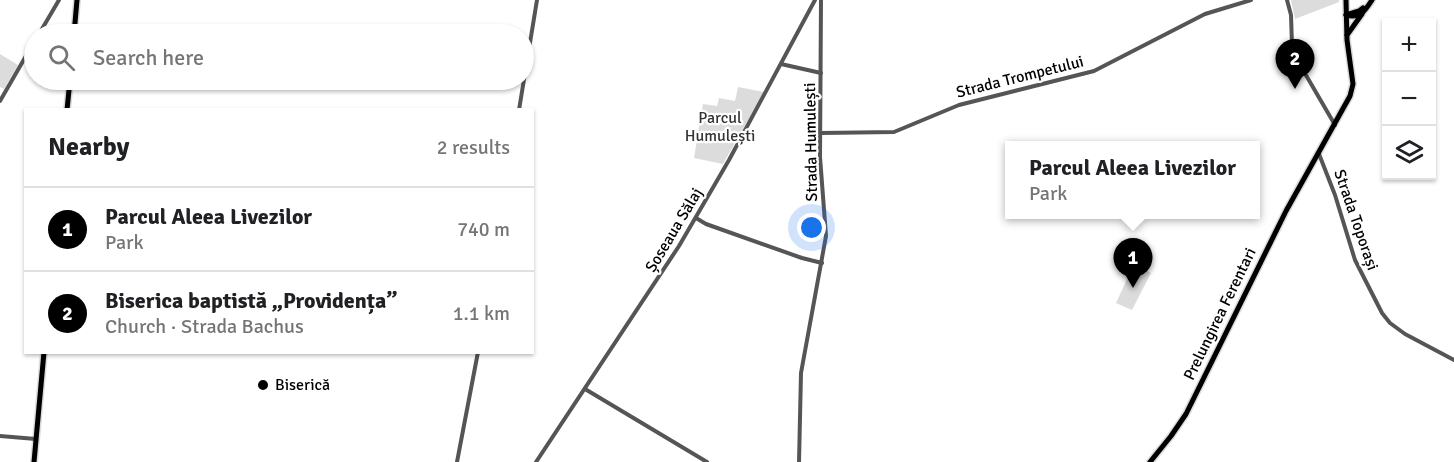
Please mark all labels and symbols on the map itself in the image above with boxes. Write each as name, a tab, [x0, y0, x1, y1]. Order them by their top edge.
pin: 2	[1276, 40, 1314, 89]
street label: Strada Trompetului	[954, 52, 1086, 102]
street label: Strada Humulești	[800, 82, 822, 202]
park label: Parcul Humulești	[685, 108, 755, 146]
street label: Strada Toporași	[1329, 167, 1383, 273]
street label: Șoseaua Sălaj	[641, 184, 707, 276]
your location	[797, 213, 826, 242]
pin: 1	[1114, 238, 1152, 288]
street label: Prelungirea Ferentari	[1179, 245, 1261, 383]
place label: Biserică	[275, 375, 330, 395]
marker: Biserică	[256, 378, 270, 392]

